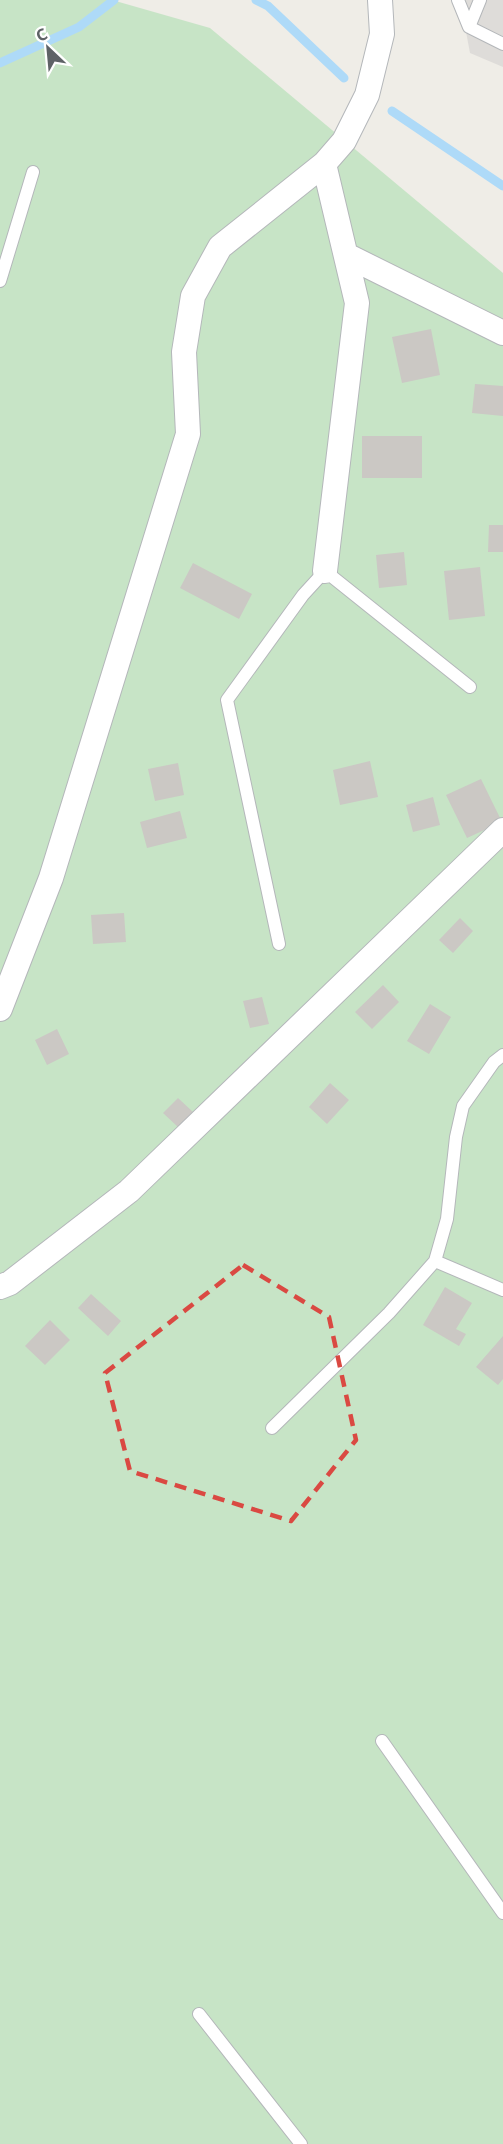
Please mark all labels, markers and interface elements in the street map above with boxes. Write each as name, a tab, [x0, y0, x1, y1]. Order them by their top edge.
north arrow	[18, 18, 78, 78]
text: С	[32, 22, 51, 47]

